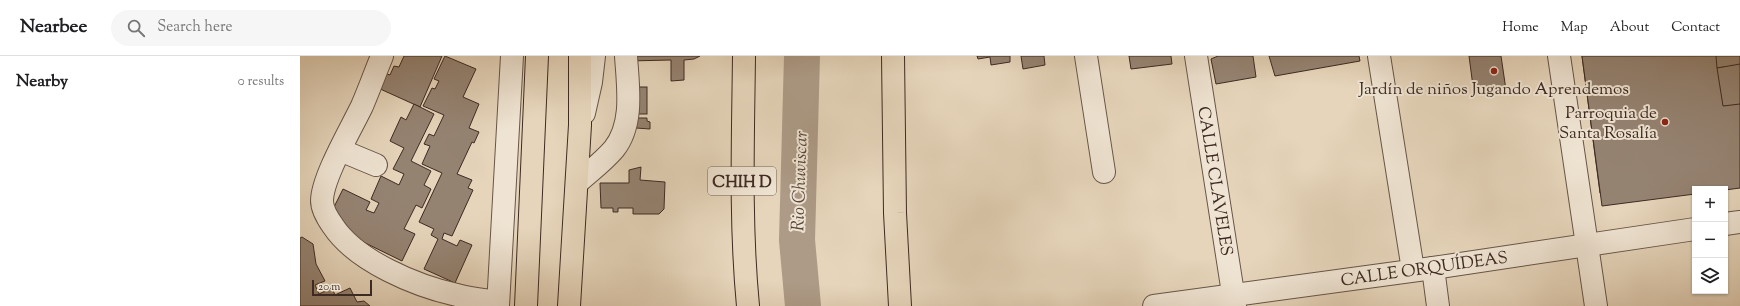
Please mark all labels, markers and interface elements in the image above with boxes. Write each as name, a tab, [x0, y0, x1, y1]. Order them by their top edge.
search box	[111, 10, 391, 46]
text: Nearbee	[20, 14, 87, 41]
icon: search	[125, 17, 147, 39]
text: Search here	[157, 17, 233, 38]
text: Home	[1502, 18, 1539, 38]
text: Map	[1561, 18, 1588, 38]
text: About	[1610, 18, 1649, 38]
text: Contact	[1671, 18, 1720, 38]
marker: Jardín de niños Jugando Aprendemos	[1489, 66, 1499, 76]
text: Nearby	[16, 70, 68, 94]
text: 0 results	[238, 73, 284, 91]
place label: Jardín de niños Jugando Aprendemos	[1358, 78, 1629, 102]
place label: Parroquia de Santa Rosalía	[1559, 102, 1657, 146]
street label: CALLE CLAVELES	[1190, 105, 1238, 258]
marker: Parroquia de Santa Rosalía	[1660, 117, 1670, 127]
water label: Rio Chuviscar	[786, 130, 816, 232]
road number: CHIH D	[708, 167, 776, 195]
map controls	[1692, 186, 1728, 294]
button: +	[1692, 186, 1728, 222]
button: −	[1692, 222, 1728, 258]
street label: CALLE ORQUÍDEAS	[1339, 246, 1509, 294]
button: layers	[1692, 258, 1728, 294]
scale bar	[312, 278, 372, 297]
text: 20 m	[318, 279, 340, 295]

